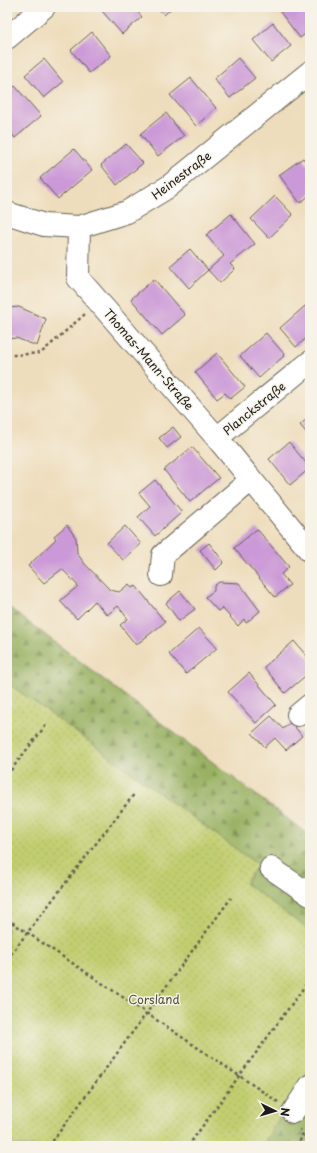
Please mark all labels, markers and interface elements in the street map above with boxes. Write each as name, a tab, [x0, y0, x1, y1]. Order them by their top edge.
street label: Heinestraße	[147, 147, 215, 203]
street label: Thomas-Mann-Straße	[100, 304, 198, 414]
street label: Planckstraße	[219, 377, 289, 439]
park label: Corsland	[128, 990, 181, 1008]
north arrow	[255, 1091, 295, 1131]
text: N	[277, 1107, 294, 1117]

